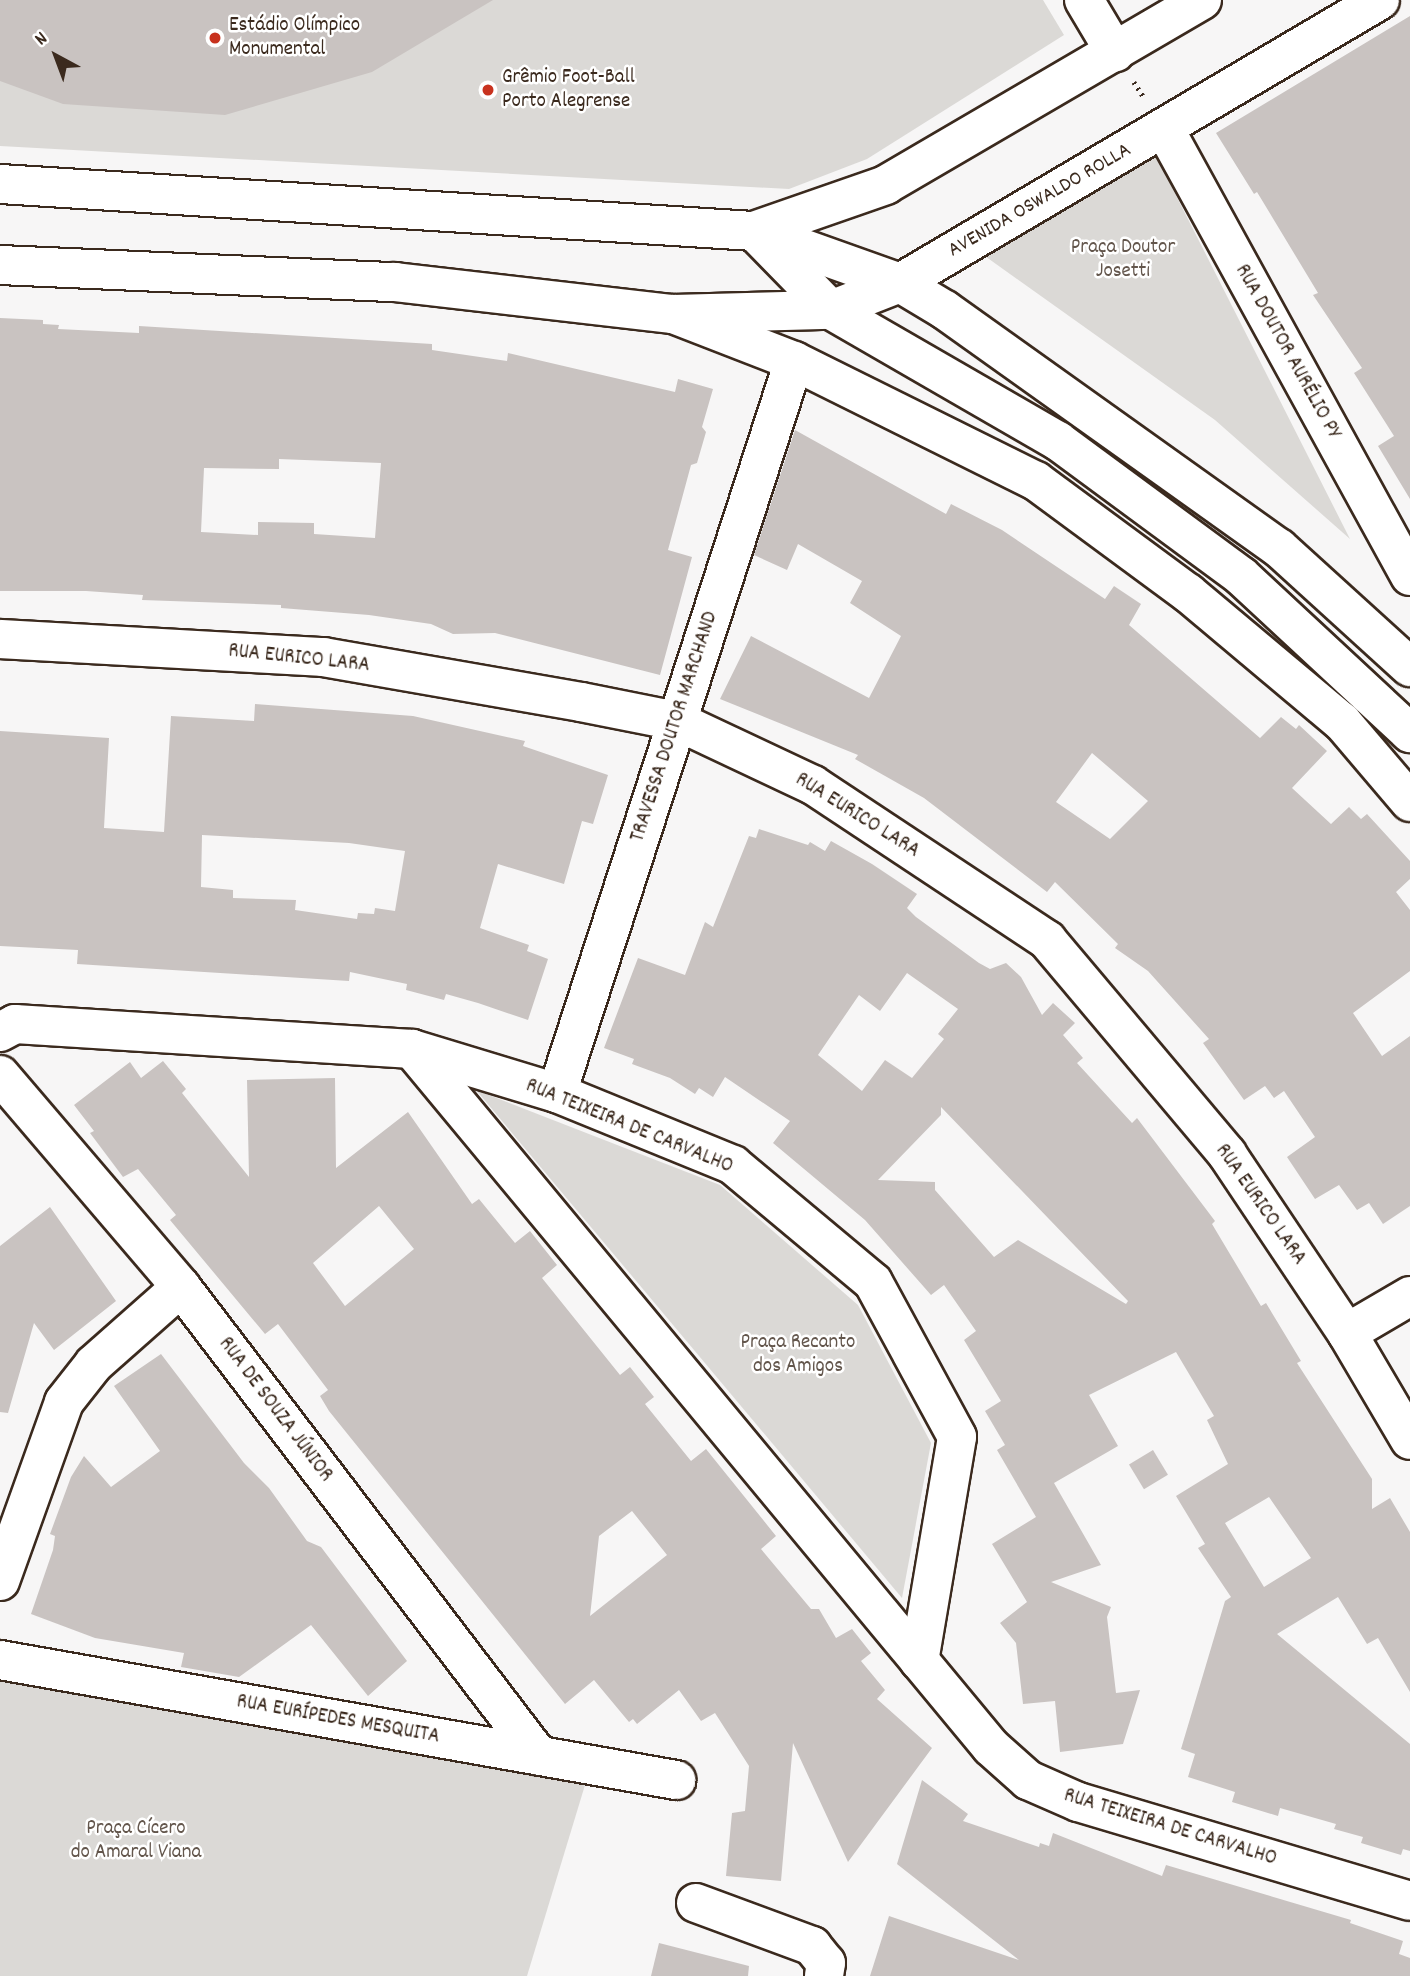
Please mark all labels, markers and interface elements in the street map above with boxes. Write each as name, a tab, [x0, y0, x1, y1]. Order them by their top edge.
place label: Estádio Olímpico Monumental	[229, 13, 360, 63]
north arrow	[21, 21, 91, 91]
text: N	[29, 27, 54, 53]
marker: Estádio Olímpico Monumental	[207, 30, 223, 46]
place label: Grêmio Foot-Ball Porto Alegrense	[502, 65, 635, 115]
marker: Grêmio Foot-Ball Porto Alegrense	[480, 82, 496, 98]
street label: AVENIDA OSWALDO ROLLA	[944, 138, 1136, 264]
park label: Praça Doutor Josetti	[1071, 235, 1175, 285]
street label: RUA DOUTOR AURÉLIO PY	[1229, 260, 1345, 444]
street label: TRAVESSA DOUTOR MARCHAND	[626, 609, 724, 845]
street label: RUA EURICO LARA	[227, 639, 371, 679]
street label: RUA EURICO LARA	[790, 768, 924, 864]
street label: RUA TEIXEIRA DE CARVALHO	[522, 1074, 736, 1180]
street label: RUA EURICO LARA	[1209, 1140, 1311, 1270]
park label: Praça Recanto dos Amigos	[741, 1330, 855, 1380]
street label: RUA DE SOUZA JÚNIOR	[212, 1333, 338, 1487]
street label: RUA EURÍPEDES MESQUITA	[235, 1690, 441, 1750]
street label: RUA TEIXEIRA DE CARVALHO	[1061, 1784, 1279, 1872]
park label: Praça Cícero do Amaral Viana	[71, 1816, 201, 1866]

